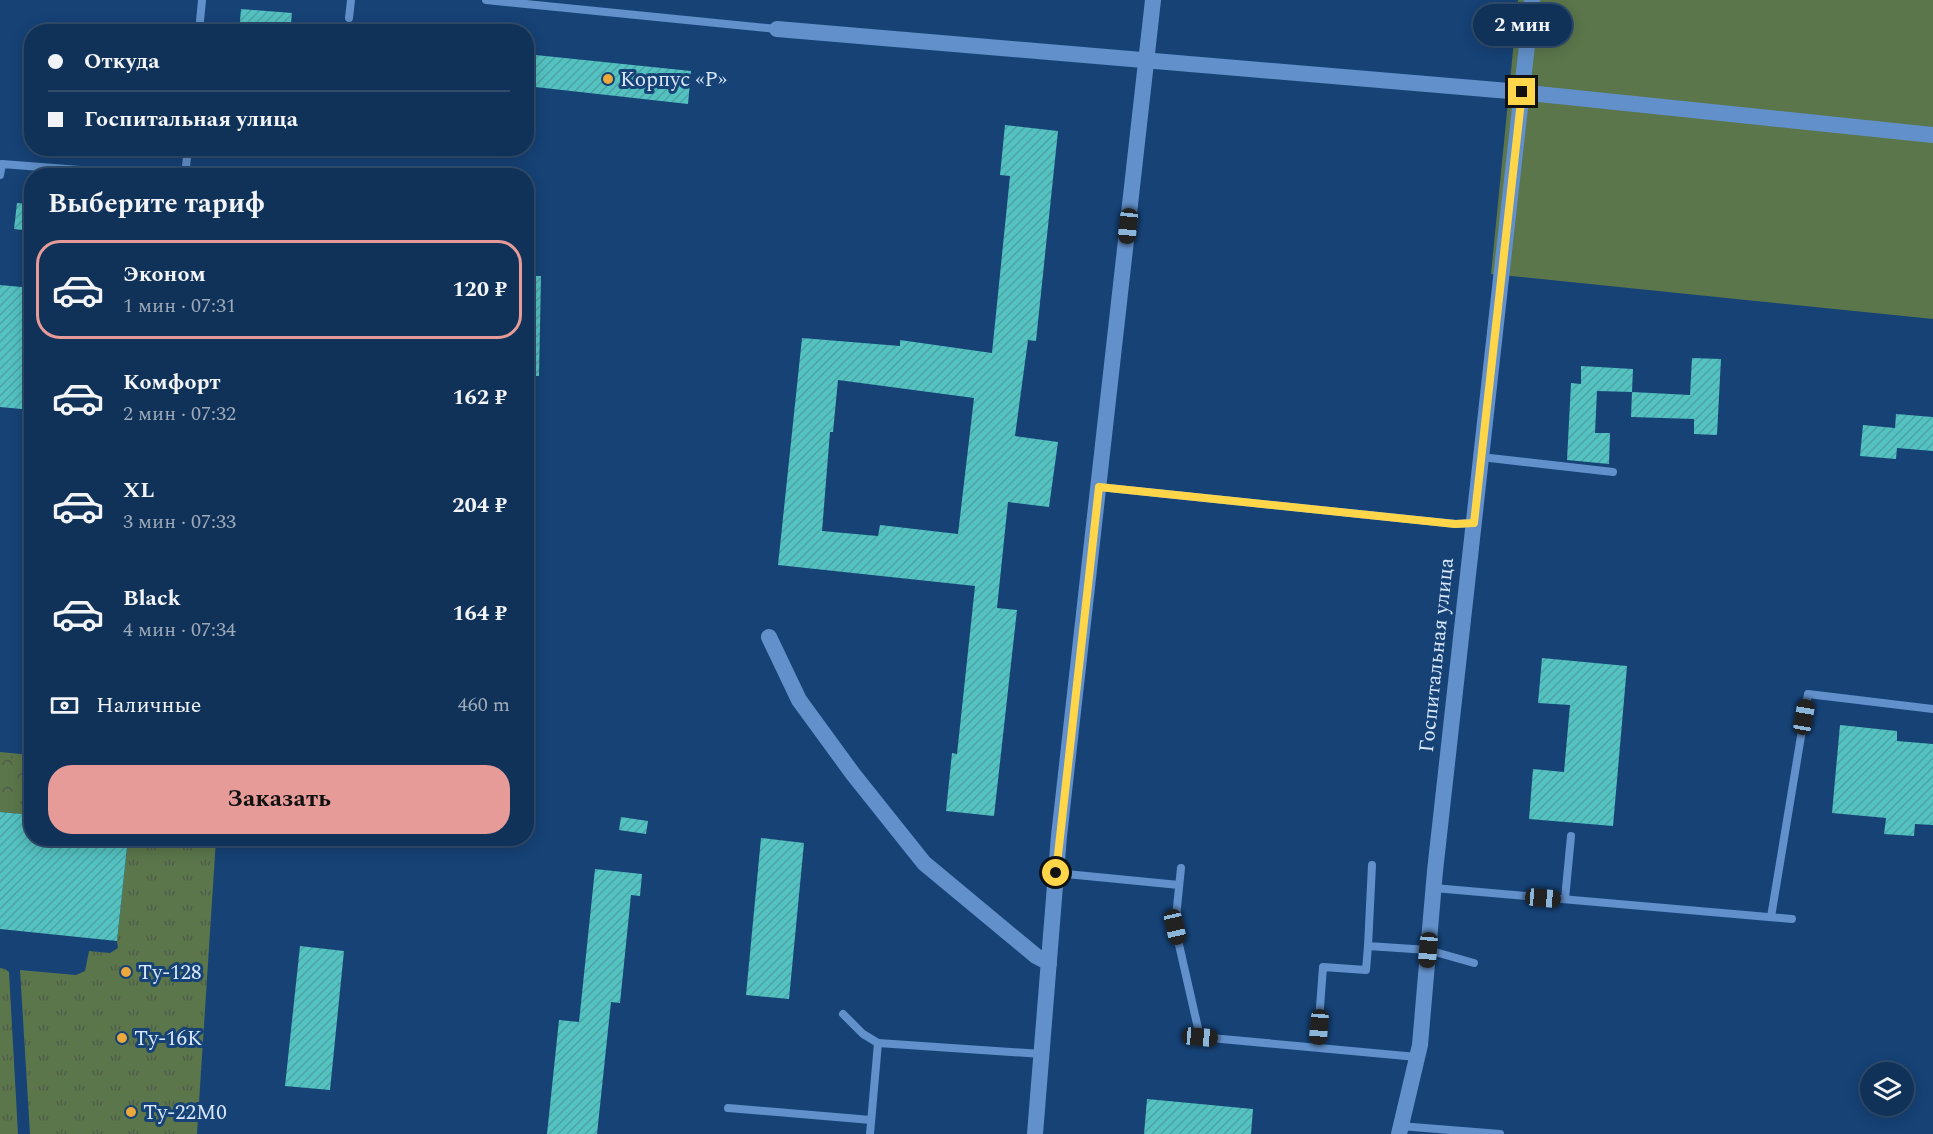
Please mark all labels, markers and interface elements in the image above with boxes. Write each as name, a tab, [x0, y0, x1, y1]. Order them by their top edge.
callout: 2 мин	[1472, 5, 1571, 47]
text: 2 мин	[1494, 10, 1551, 40]
text: Откуда	[84, 45, 160, 78]
place label: Корпус «Р»	[620, 64, 727, 96]
marker: Корпус «Р»	[601, 72, 615, 86]
route end	[1508, 78, 1535, 105]
text: Госпитальная улица	[84, 103, 298, 136]
text: Выберите тариф	[48, 183, 265, 225]
car	[1117, 207, 1139, 245]
text: Эконом	[123, 258, 206, 291]
icon: car	[51, 263, 105, 317]
text: 120 ₽	[452, 273, 507, 306]
text: 1 мин · 07:31	[123, 291, 236, 321]
text: Комфорт	[123, 366, 221, 399]
icon: car	[51, 371, 105, 425]
text: 162 ₽	[452, 381, 507, 414]
text: 2 мин · 07:32	[123, 399, 236, 429]
text: XL	[123, 474, 154, 507]
icon: car	[51, 479, 105, 533]
text: 204 ₽	[452, 489, 507, 522]
text: 3 мин · 07:33	[123, 507, 236, 537]
street label: Госпитальная улица	[1411, 555, 1463, 754]
text: Black	[123, 582, 181, 615]
icon: car	[51, 587, 105, 641]
text: 164 ₽	[452, 597, 507, 630]
text: 4 мин · 07:34	[123, 615, 236, 645]
icon: cash	[48, 689, 81, 722]
text: Наличные	[96, 689, 201, 722]
text: 460 m	[458, 690, 510, 720]
car	[1792, 698, 1816, 736]
button: Заказать	[48, 765, 510, 834]
route start	[1042, 859, 1069, 886]
car	[1524, 887, 1562, 909]
car	[1162, 907, 1188, 947]
car	[1417, 931, 1439, 969]
place label: Ту-128	[138, 957, 202, 989]
marker: Ту-128	[119, 965, 133, 979]
car	[1308, 1008, 1330, 1046]
place label: Ту-16К	[134, 1023, 202, 1055]
car	[1181, 1026, 1219, 1048]
marker: Ту-16К	[115, 1031, 129, 1045]
map controls	[1860, 1062, 1914, 1116]
button: layers	[1860, 1062, 1914, 1116]
place label: Ту-22М0	[143, 1097, 227, 1129]
marker: Ту-22М0	[124, 1105, 138, 1119]

